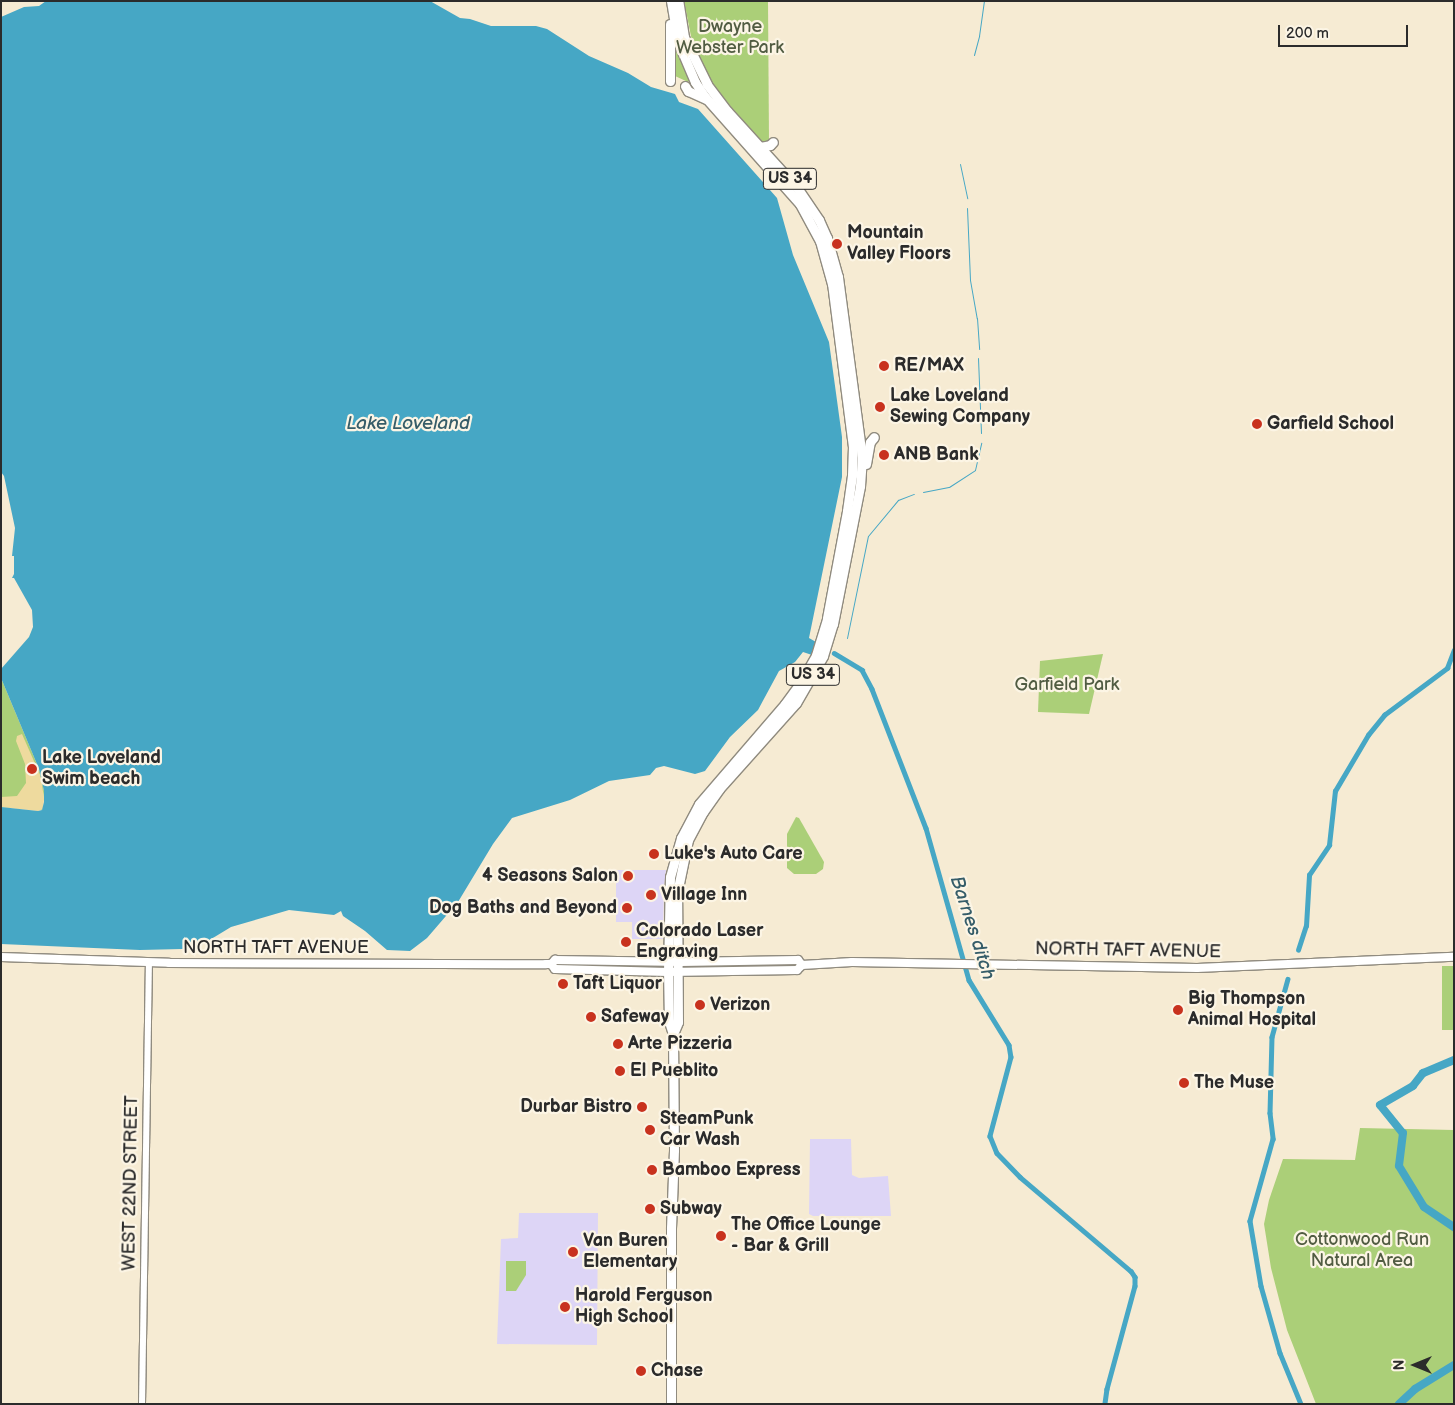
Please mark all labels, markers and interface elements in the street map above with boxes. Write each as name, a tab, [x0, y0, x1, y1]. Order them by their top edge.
scale bar	[1280, 15, 1410, 47]
park label: Dwayne Webster Park	[676, 17, 784, 59]
text: 200 m	[1286, 24, 1329, 43]
road number: US 34	[762, 165, 818, 192]
place label: Mountain Valley Floors	[847, 223, 951, 266]
marker: Mountain Valley Floors	[831, 238, 843, 250]
place label: RE/MAX	[894, 355, 964, 377]
marker: RE/MAX	[878, 360, 890, 372]
place label: Lake Loveland Sewing Company	[890, 386, 1030, 428]
marker: Lake Loveland Sewing Company	[874, 401, 886, 413]
water label: Lake Loveland	[346, 413, 470, 435]
place label: Garfield School	[1267, 413, 1394, 435]
marker: Garfield School	[1251, 418, 1263, 430]
place label: ANB Bank	[894, 444, 979, 466]
marker: ANB Bank	[878, 449, 890, 461]
road number: US 34	[786, 662, 840, 688]
park label: Garfield Park	[1015, 674, 1119, 696]
place label: Lake Loveland Swim beach	[42, 748, 161, 791]
marker: Lake Loveland Swim beach	[26, 763, 38, 775]
place label: Luke's Auto Care	[664, 843, 803, 865]
marker: Luke's Auto Care	[648, 848, 660, 860]
place label: 4 Seasons Salon	[482, 865, 618, 887]
marker: 4 Seasons Salon	[622, 870, 634, 882]
water label: Barnes ditch	[945, 873, 999, 983]
place label: Village Inn	[661, 884, 747, 906]
marker: Village Inn	[645, 889, 657, 901]
place label: Dog Baths and Beyond	[429, 897, 617, 919]
marker: Dog Baths and Beyond	[621, 902, 633, 914]
place label: Colorado Laser Engraving	[636, 921, 763, 964]
marker: Colorado Laser Engraving	[620, 936, 632, 948]
street label: NORTH TAFT AVENUE	[183, 937, 369, 959]
street label: NORTH TAFT AVENUE	[1035, 939, 1221, 963]
place label: Taft Liquor	[573, 973, 662, 995]
marker: Taft Liquor	[557, 978, 569, 990]
place label: Big Thompson Animal Hospital	[1188, 989, 1316, 1032]
place label: Verizon	[710, 994, 770, 1016]
marker: Verizon	[694, 999, 706, 1011]
marker: Big Thompson Animal Hospital	[1172, 1004, 1184, 1016]
place label: Safeway	[601, 1006, 669, 1028]
marker: Safeway	[585, 1011, 597, 1023]
place label: Arte Pizzeria	[628, 1033, 732, 1055]
marker: Arte Pizzeria	[612, 1038, 624, 1050]
place label: El Pueblito	[630, 1060, 718, 1082]
marker: El Pueblito	[614, 1065, 626, 1077]
place label: The Muse	[1194, 1072, 1274, 1094]
marker: The Muse	[1178, 1077, 1190, 1089]
street label: WEST 22ND STREET	[119, 1095, 143, 1271]
place label: Durbar Bistro	[520, 1096, 632, 1118]
marker: Durbar Bistro	[636, 1101, 648, 1113]
place label: SteamPunk Car Wash	[660, 1109, 754, 1152]
marker: SteamPunk Car Wash	[644, 1124, 656, 1136]
place label: Bamboo Express	[662, 1159, 801, 1181]
marker: Bamboo Express	[646, 1164, 658, 1176]
place label: Subway	[660, 1198, 722, 1220]
marker: Subway	[644, 1203, 656, 1215]
place label: The Office Lounge - Bar & Grill	[731, 1215, 881, 1258]
marker: The Office Lounge - Bar & Grill	[715, 1230, 727, 1242]
park label: Cottonwood Run Natural Area	[1295, 1230, 1429, 1272]
place label: Van Buren Elementary	[583, 1231, 677, 1274]
marker: Van Buren Elementary	[567, 1246, 579, 1258]
place label: Harold Ferguson High School	[575, 1286, 712, 1328]
marker: Harold Ferguson High School	[559, 1301, 571, 1313]
north arrow	[1390, 1340, 1440, 1390]
place label: Chase	[651, 1360, 703, 1382]
text: N	[1391, 1360, 1408, 1370]
marker: Chase	[635, 1365, 647, 1377]

